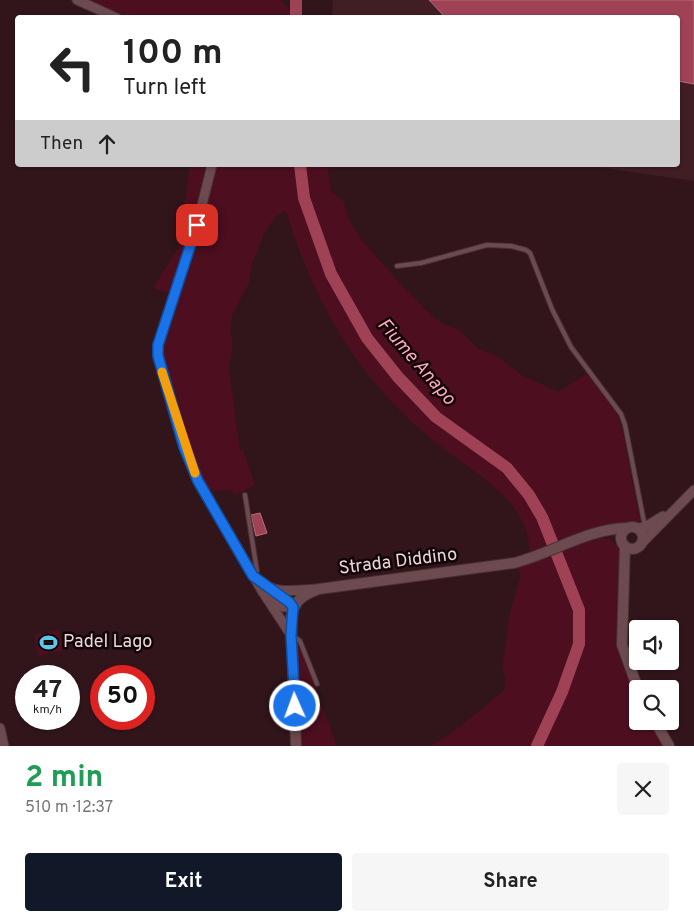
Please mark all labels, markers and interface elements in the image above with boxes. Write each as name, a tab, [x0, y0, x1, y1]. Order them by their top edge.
text: 100 m	[123, 32, 223, 76]
icon: left	[40, 35, 105, 100]
text: Turn left	[123, 75, 206, 102]
icon: ahead	[93, 130, 121, 158]
text: Then	[40, 132, 83, 156]
pin	[176, 204, 218, 246]
icon: arrive	[183, 211, 211, 239]
water label: Fiume Anapo	[372, 314, 461, 411]
street label: Strada Diddino	[338, 543, 458, 581]
map controls	[629, 620, 679, 730]
button: sound	[629, 620, 679, 670]
place label: Padel Lago	[63, 631, 152, 654]
sports icon: Padel Lago	[39, 632, 59, 652]
speed limit sign: 50	[90, 665, 155, 730]
text: 47	[33, 675, 62, 707]
position arrow	[268, 679, 320, 731]
button: search	[629, 680, 679, 730]
text: km/h	[33, 702, 62, 718]
text: 2 min	[25, 760, 103, 797]
button: close	[617, 763, 669, 815]
text: 510 m · 12:37	[25, 798, 113, 818]
button: Exit	[25, 853, 342, 911]
button: Share	[352, 853, 669, 911]

